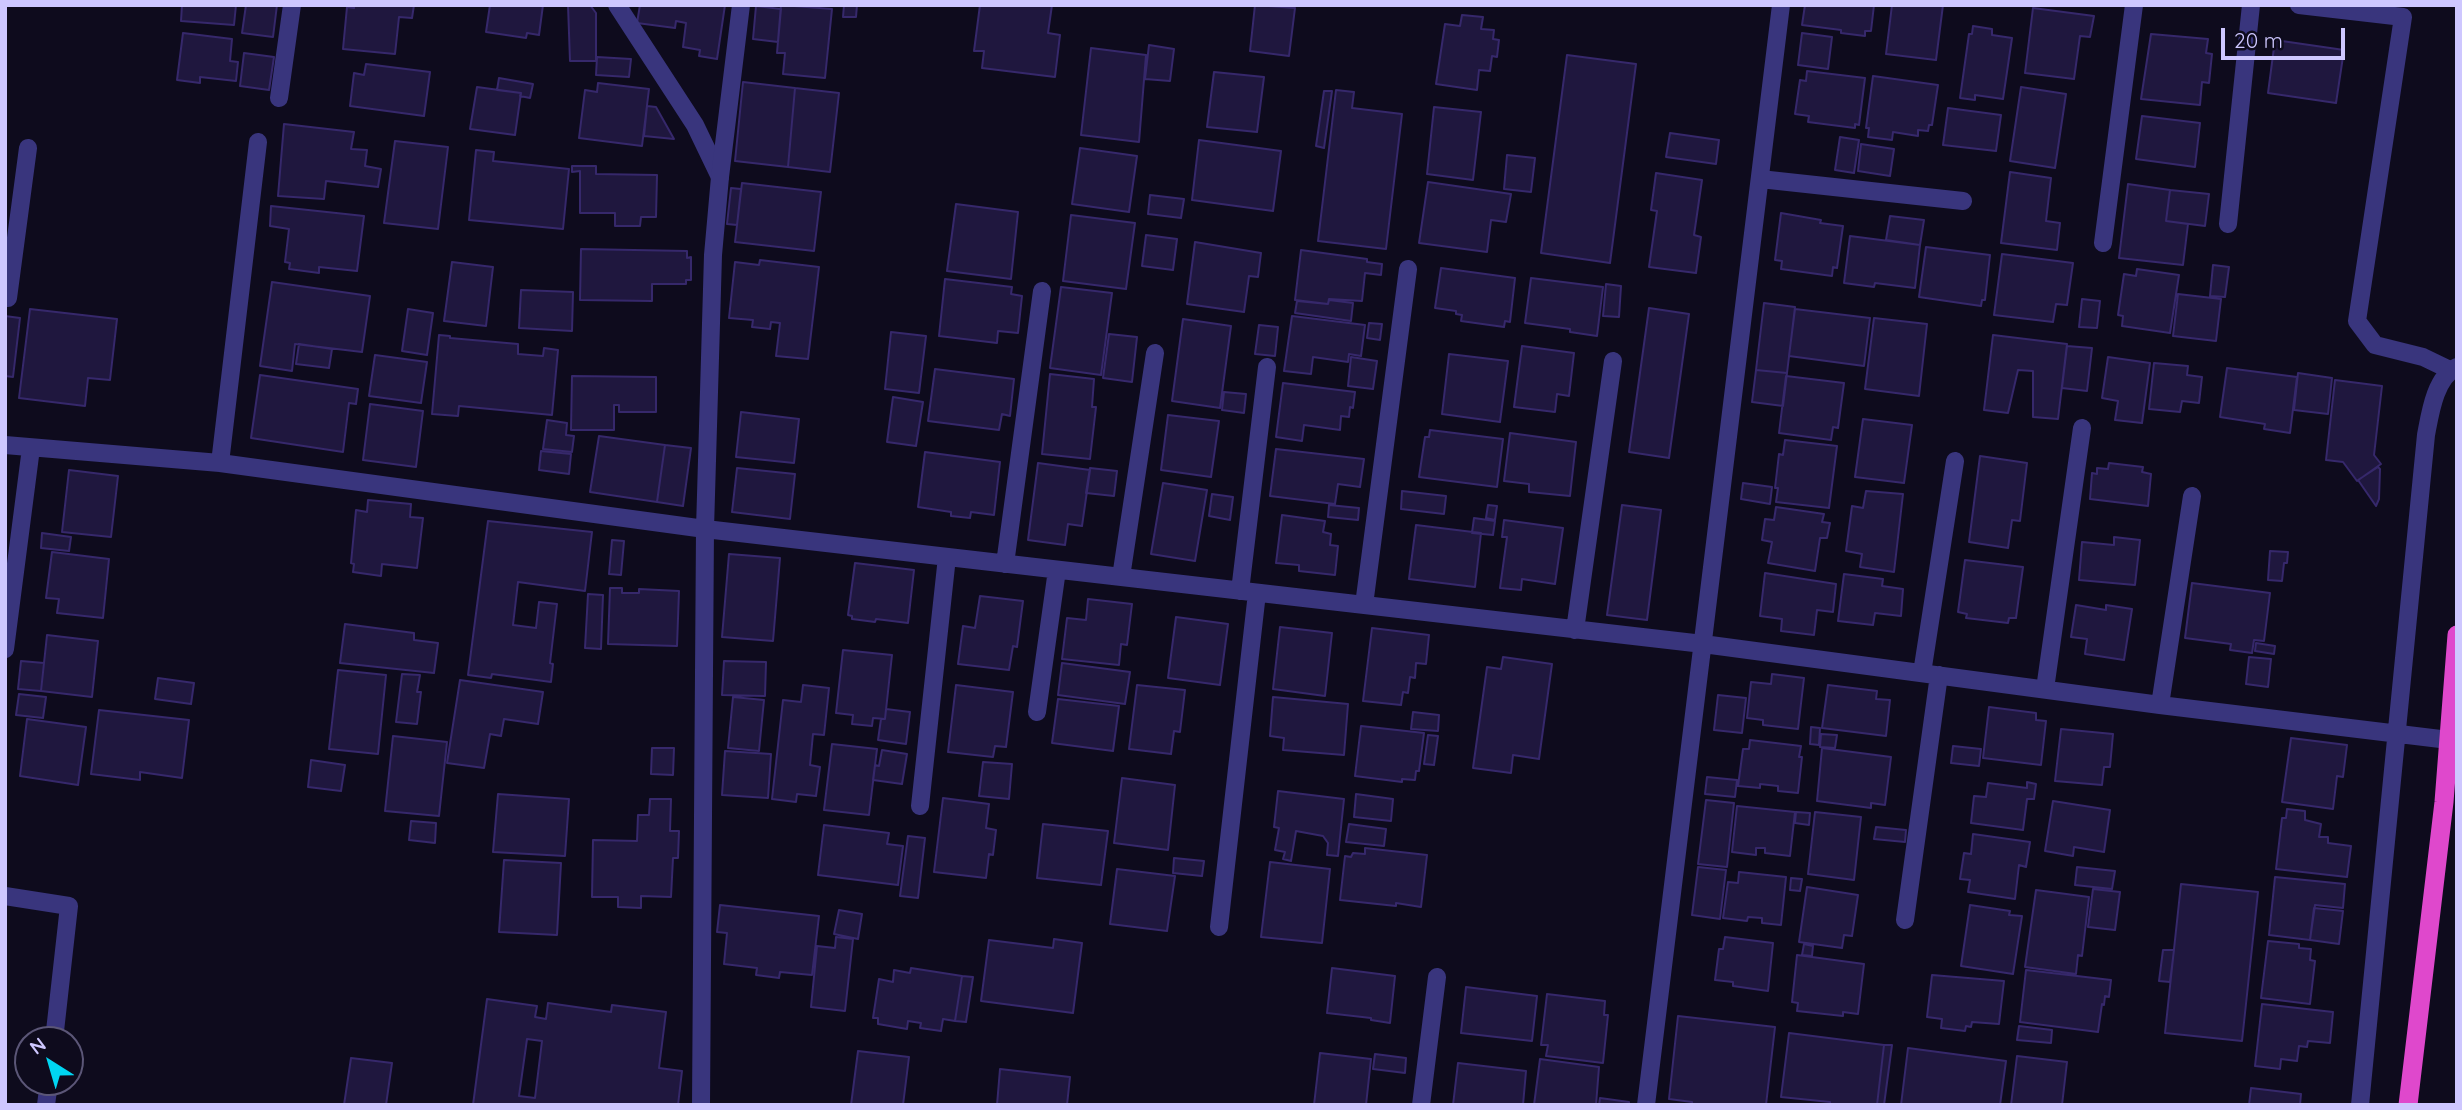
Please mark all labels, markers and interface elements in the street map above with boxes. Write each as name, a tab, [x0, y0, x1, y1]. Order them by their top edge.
scale bar	[2224, 14, 2348, 58]
text: 20 m	[2234, 27, 2283, 53]
north arrow	[14, 1026, 84, 1096]
text: N	[25, 1032, 50, 1060]

